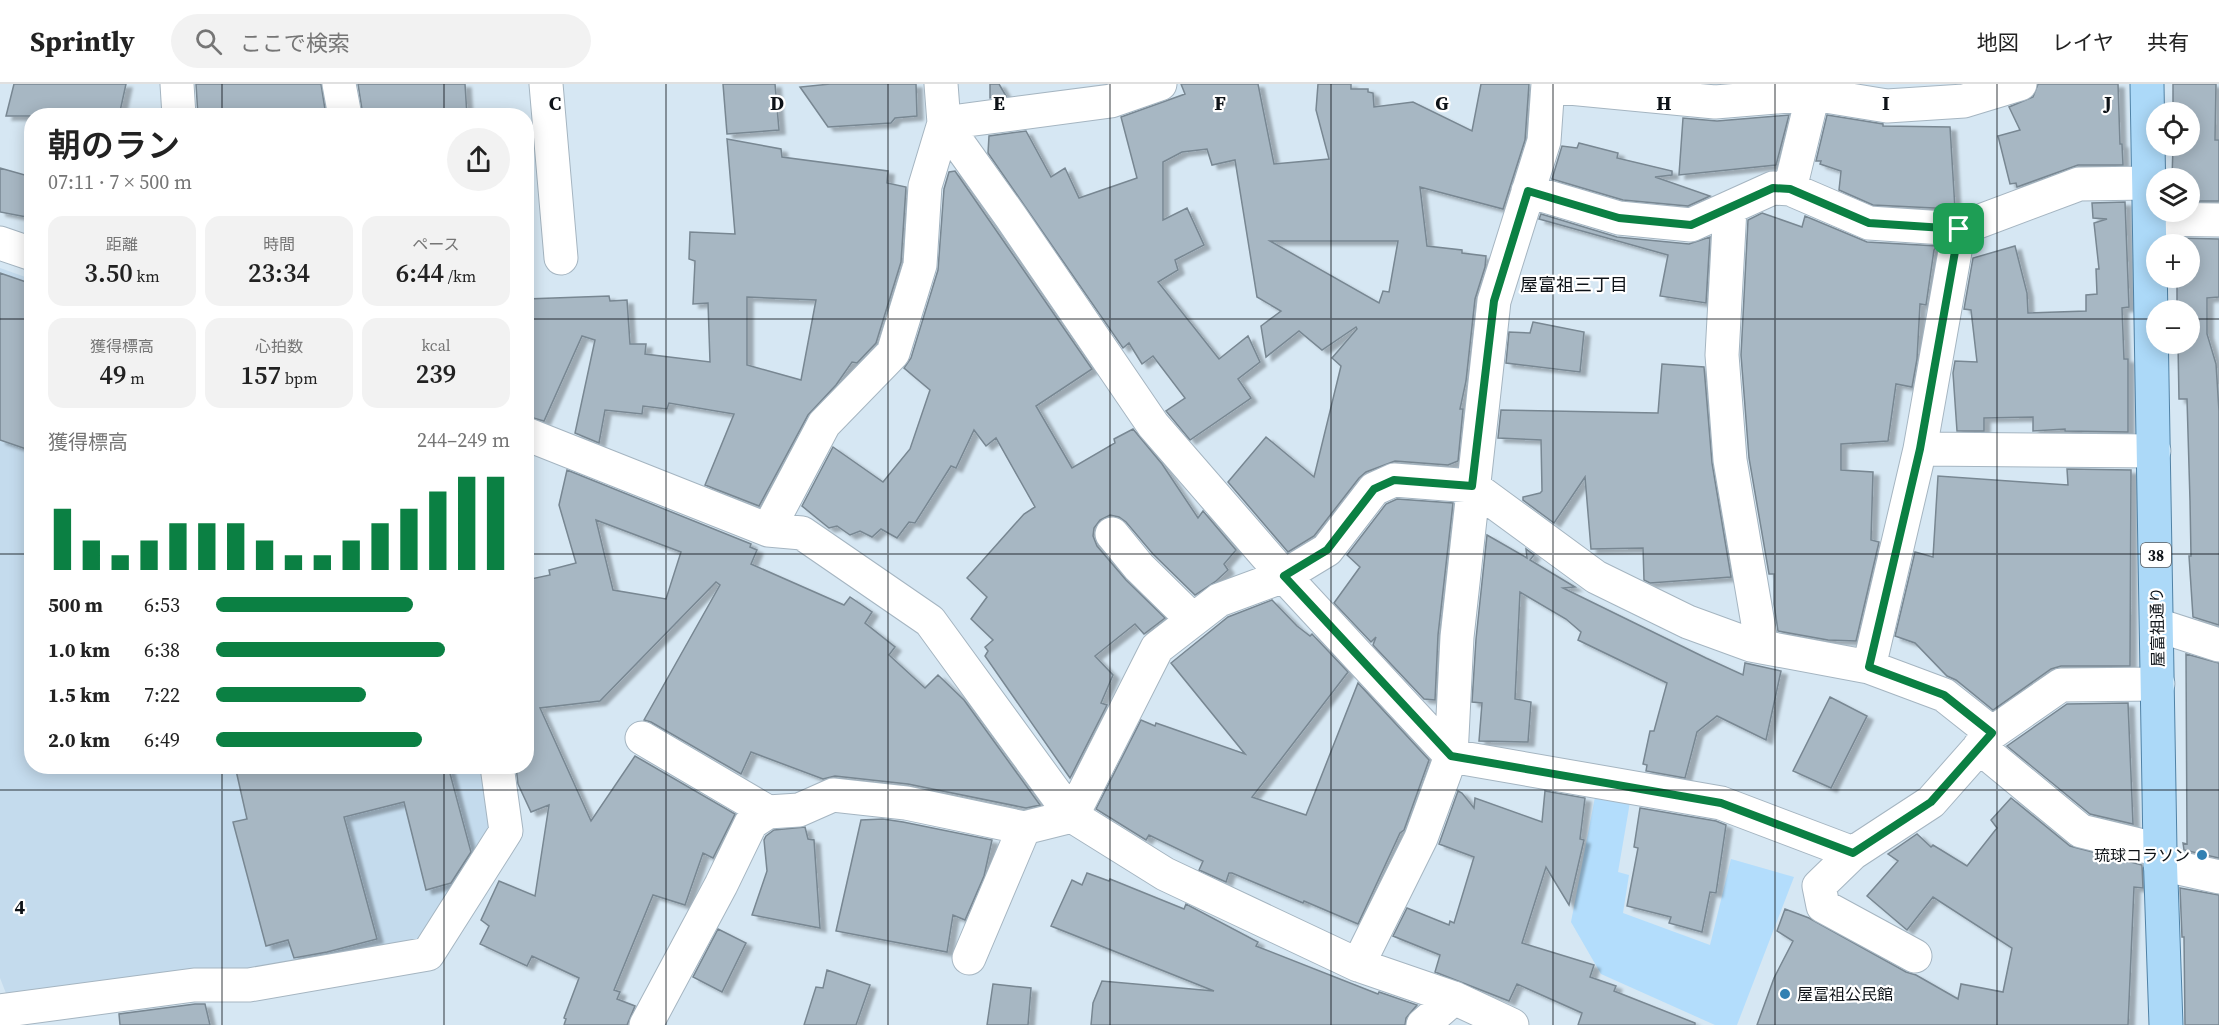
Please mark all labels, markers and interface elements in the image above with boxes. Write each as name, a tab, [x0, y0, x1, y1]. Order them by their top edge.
search box	[171, 14, 591, 68]
text: Sprintly	[30, 22, 135, 60]
icon: search	[192, 25, 225, 58]
text: ここで検索	[240, 28, 350, 58]
text: 地図	[1977, 28, 2019, 57]
text: レイヤ	[2052, 28, 2114, 57]
text: 共有	[2147, 28, 2189, 57]
text: C	[549, 89, 561, 117]
text: D	[770, 89, 784, 117]
text: E	[993, 89, 1005, 117]
text: F	[1214, 89, 1226, 117]
text: G	[1435, 89, 1449, 117]
text: H	[1656, 89, 1672, 117]
text: I	[1882, 89, 1890, 117]
text: J	[2102, 89, 2112, 117]
map controls	[2146, 102, 2200, 354]
button: locate	[2146, 102, 2200, 156]
text: 朝のラン	[48, 123, 180, 168]
button: share	[447, 128, 510, 191]
text: 07:11 · 7 × 500 m	[48, 168, 192, 196]
button: layers	[2146, 168, 2200, 222]
pin	[1933, 203, 1984, 254]
icon: arrive	[1942, 212, 1975, 245]
text: 距離	[106, 233, 138, 255]
text: 時間	[263, 233, 295, 255]
text: ペース	[412, 233, 460, 255]
button: +	[2146, 234, 2200, 288]
text: 3.50	[84, 255, 133, 291]
text: 23:34	[248, 255, 310, 291]
text: 6:44	[396, 255, 444, 291]
text: km	[133, 265, 160, 287]
text: /km	[444, 265, 476, 287]
district label: 屋富祖三丁目	[1520, 272, 1628, 297]
button: −	[2146, 300, 2200, 354]
text: kcal	[421, 334, 451, 356]
text: 獲得標高	[90, 335, 154, 357]
text: 心拍数	[255, 335, 303, 357]
text: 239	[416, 356, 456, 392]
text: 49	[99, 357, 126, 393]
text: 157	[240, 357, 281, 393]
text: m	[126, 367, 145, 389]
text: bpm	[281, 367, 318, 389]
text: 244–249 m	[417, 426, 510, 454]
text: 獲得標高	[48, 428, 128, 456]
road number: 38	[2141, 543, 2171, 567]
street label: 屋富祖通り	[2145, 587, 2169, 667]
text: 500 m	[48, 591, 103, 619]
text: 6:53	[144, 591, 180, 619]
text: 1.0 km	[48, 636, 110, 664]
text: 6:38	[144, 636, 180, 664]
text: 1.5 km	[48, 681, 110, 709]
text: 7:22	[144, 681, 180, 709]
text: 2.0 km	[48, 726, 110, 754]
text: 6:49	[144, 726, 180, 754]
place label: 琉球コラソン	[2094, 844, 2190, 866]
marker: 琉球コラソン	[2195, 848, 2209, 862]
text: 4	[15, 893, 26, 921]
place label: 屋冨祖公民館	[1797, 983, 1893, 1005]
marker: 屋冨祖公民館	[1778, 987, 1792, 1001]

